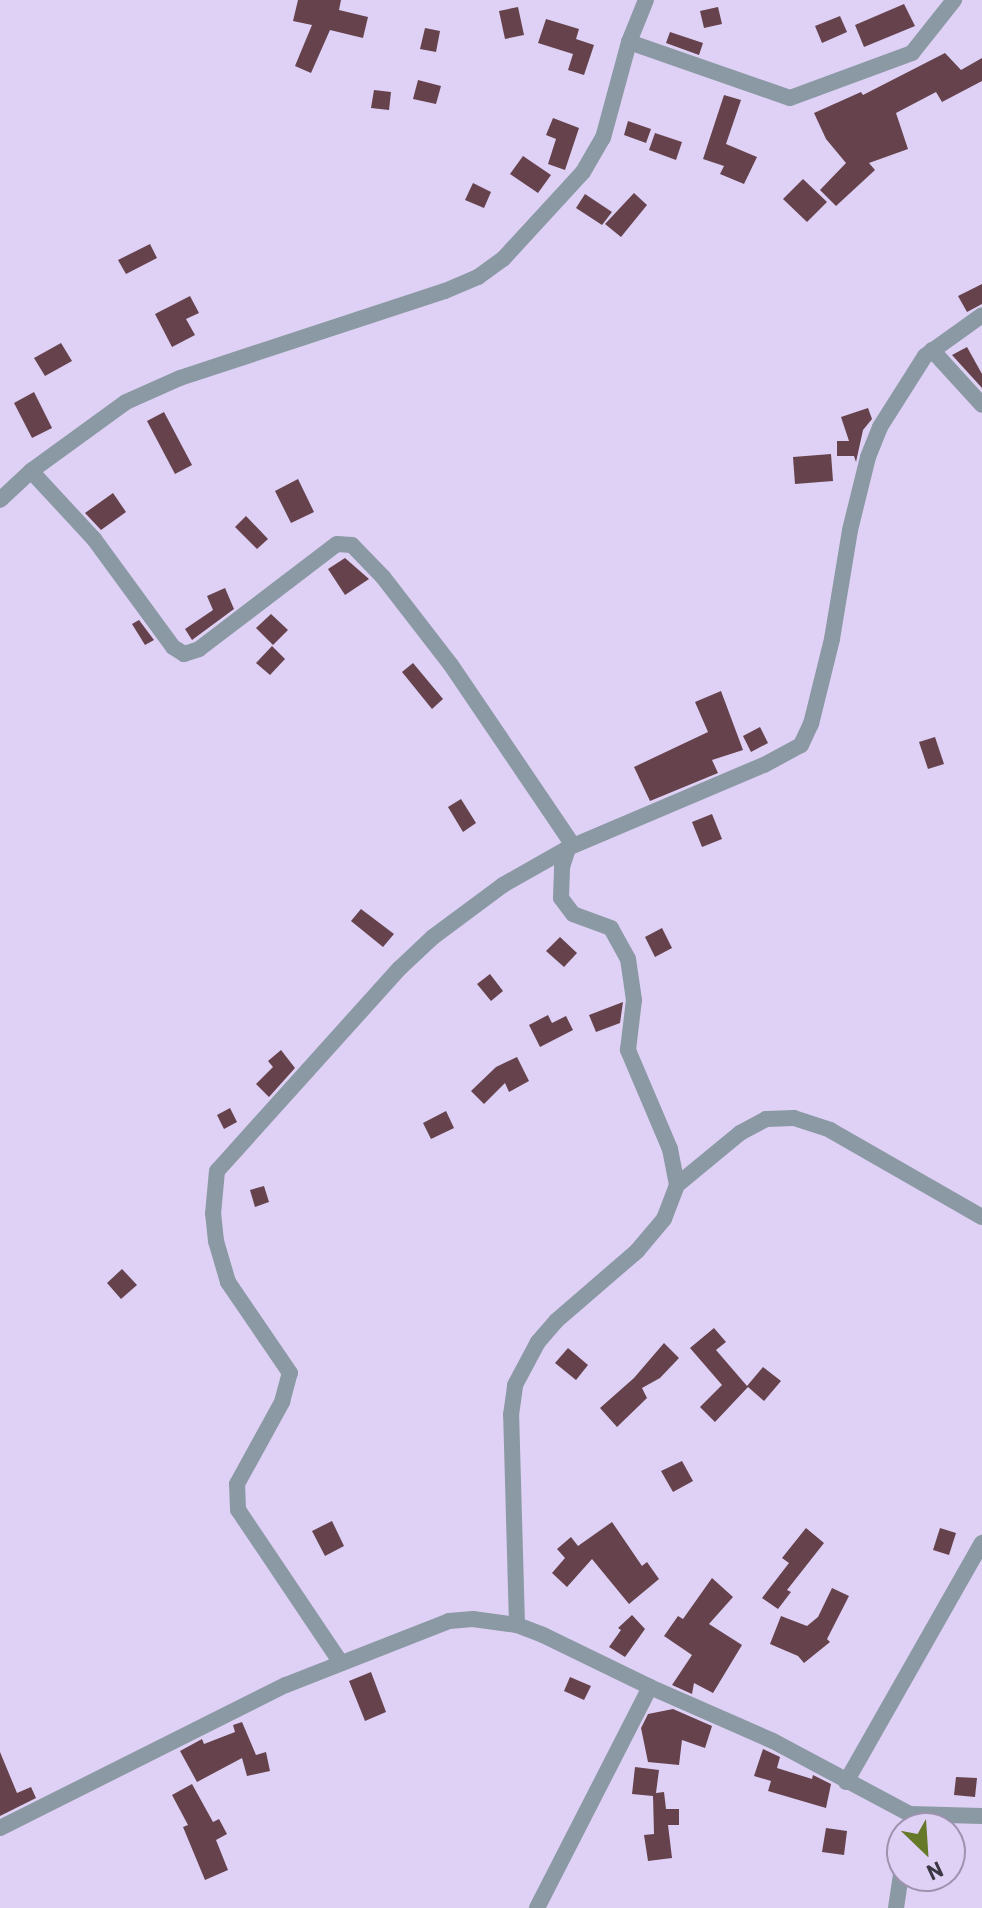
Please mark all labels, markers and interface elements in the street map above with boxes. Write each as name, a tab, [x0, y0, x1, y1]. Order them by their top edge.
north arrow	[886, 1812, 966, 1892]
text: N	[923, 1857, 947, 1887]

